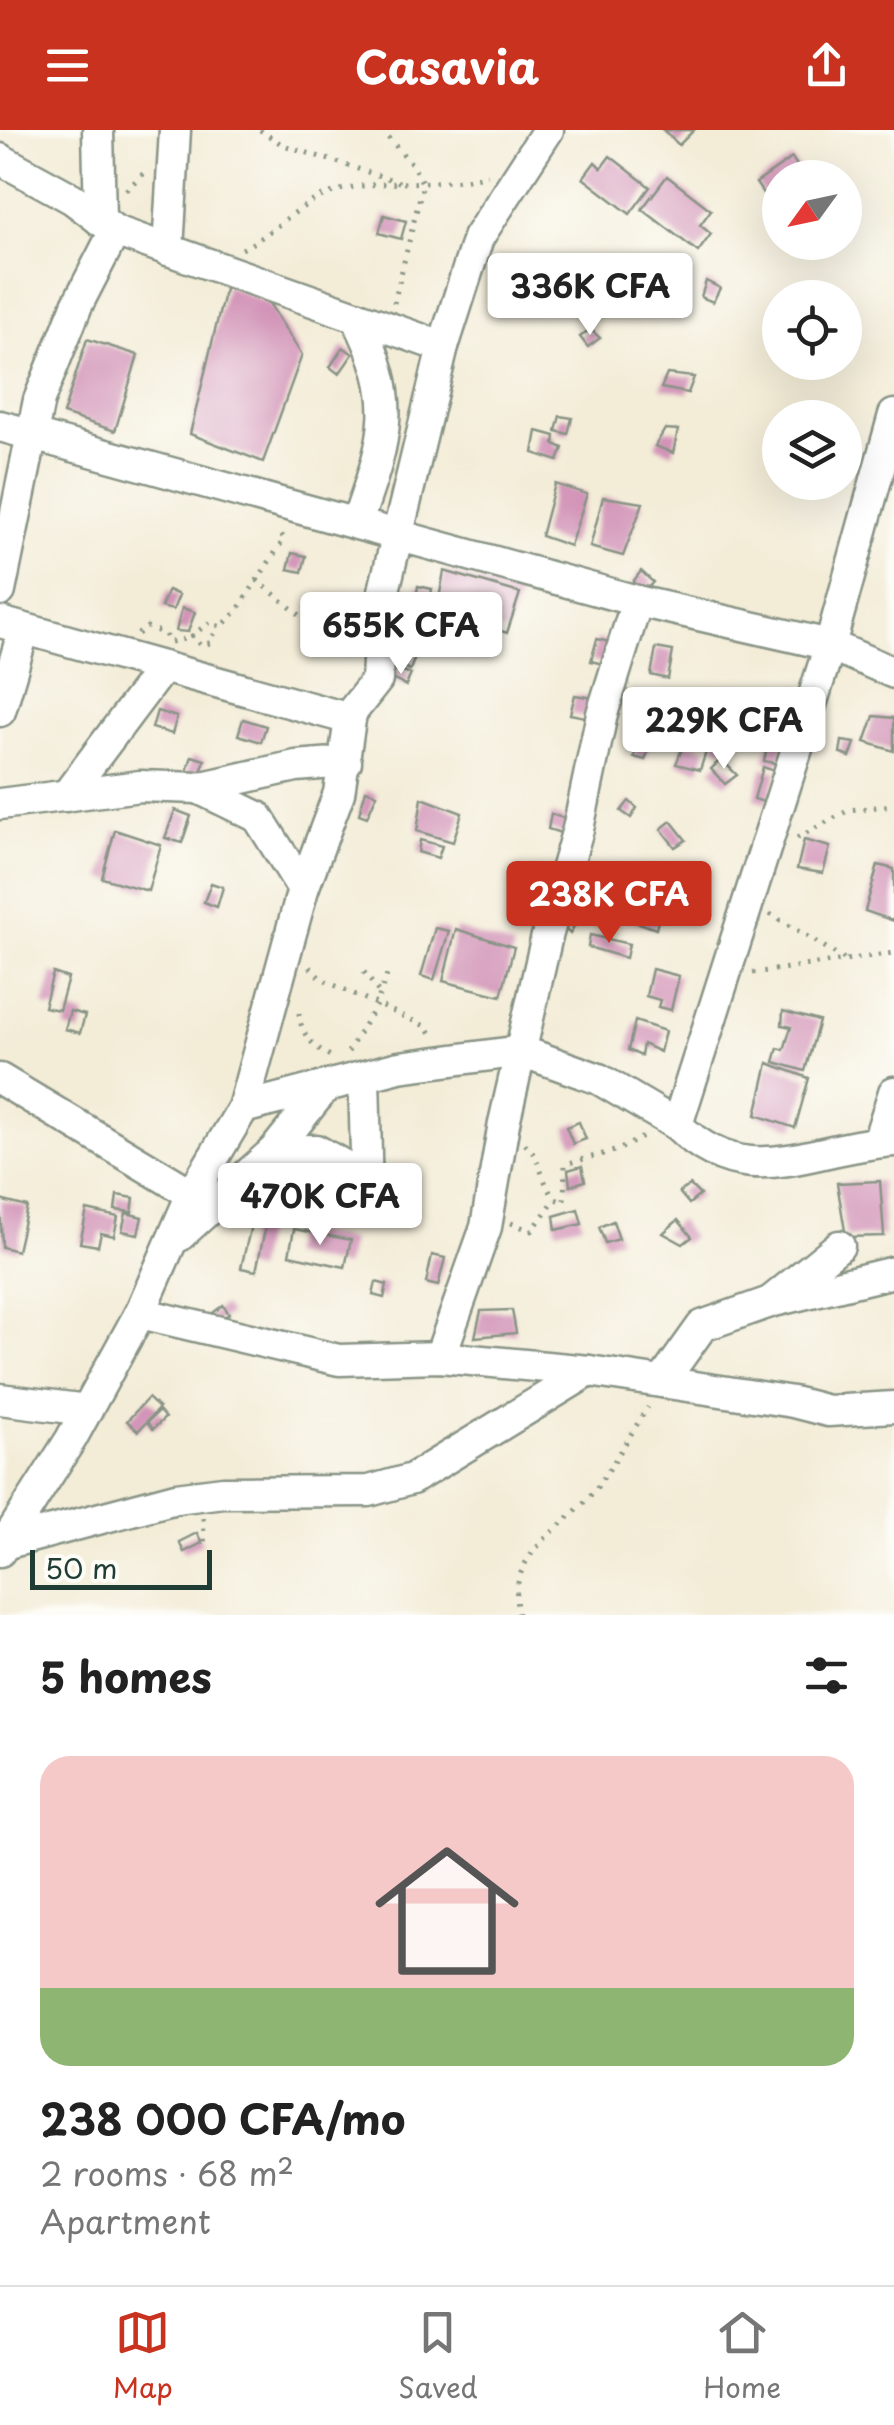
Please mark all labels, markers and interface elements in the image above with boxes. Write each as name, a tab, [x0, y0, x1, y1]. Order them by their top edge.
text: Casavia	[355, 31, 539, 99]
icon: menu	[40, 38, 95, 93]
icon: share	[799, 38, 854, 93]
north arrow	[762, 160, 862, 260]
map controls	[762, 160, 862, 500]
pin: 336K CFA	[487, 253, 693, 338]
text: 336K CFA	[510, 261, 670, 309]
button: locate	[762, 280, 862, 380]
button: layers	[762, 400, 862, 500]
pin: 655K CFA	[298, 592, 504, 677]
text: 655K CFA	[322, 600, 480, 648]
pin: 229K CFA	[621, 687, 827, 772]
text: 229K CFA	[645, 695, 803, 743]
pin: 238K CFA	[506, 861, 712, 946]
text: 238K CFA	[528, 869, 690, 917]
pin: 470K CFA	[217, 1163, 423, 1248]
text: 470K CFA	[240, 1171, 400, 1219]
scale bar	[30, 1545, 212, 1590]
text: 50 m	[45, 1546, 118, 1589]
text: 5 homes	[40, 1644, 212, 1707]
icon: filters	[799, 1648, 854, 1703]
icon: home	[357, 1821, 537, 2001]
text: 238 000 CFA/mo	[40, 2086, 406, 2149]
text: 2 rooms · 68 m²	[40, 2149, 294, 2197]
text: Apartment	[40, 2197, 211, 2245]
tab: Map	[113, 2305, 173, 2408]
tab: Saved	[398, 2305, 478, 2408]
tab: Home	[703, 2305, 781, 2408]

